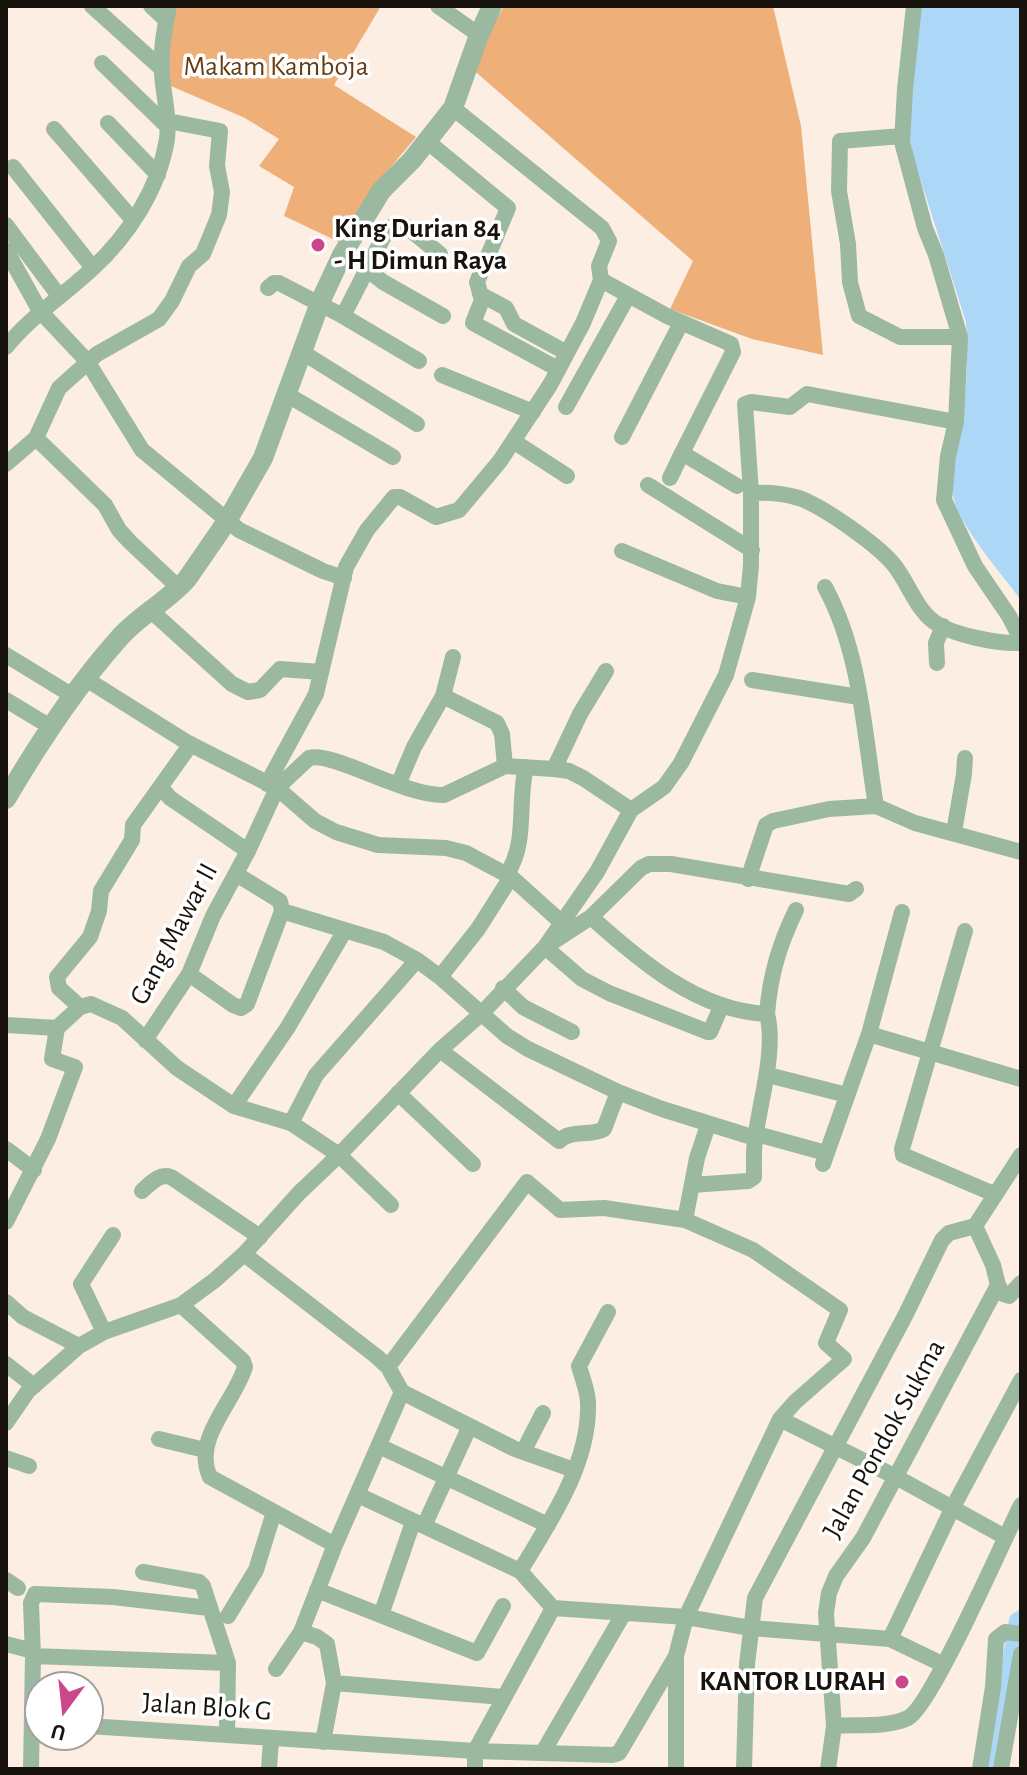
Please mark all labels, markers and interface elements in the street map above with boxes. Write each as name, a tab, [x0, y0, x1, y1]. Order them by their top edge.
park label: Makam Kamboja	[183, 50, 369, 84]
place label: King Durian 84 - H Dimun Raya	[334, 212, 507, 278]
marker: King Durian 84 - H Dimun Raya	[309, 236, 327, 254]
street label: Gang Mawar II	[123, 857, 225, 1011]
street label: Jalan Pondok Sukma	[815, 1334, 953, 1544]
place label: KANTOR LURAH	[699, 1665, 886, 1699]
north arrow	[24, 1671, 104, 1751]
marker: KANTOR LURAH	[893, 1673, 911, 1691]
street label: Jalan Blok G	[141, 1686, 273, 1728]
text: U	[49, 1720, 68, 1745]

